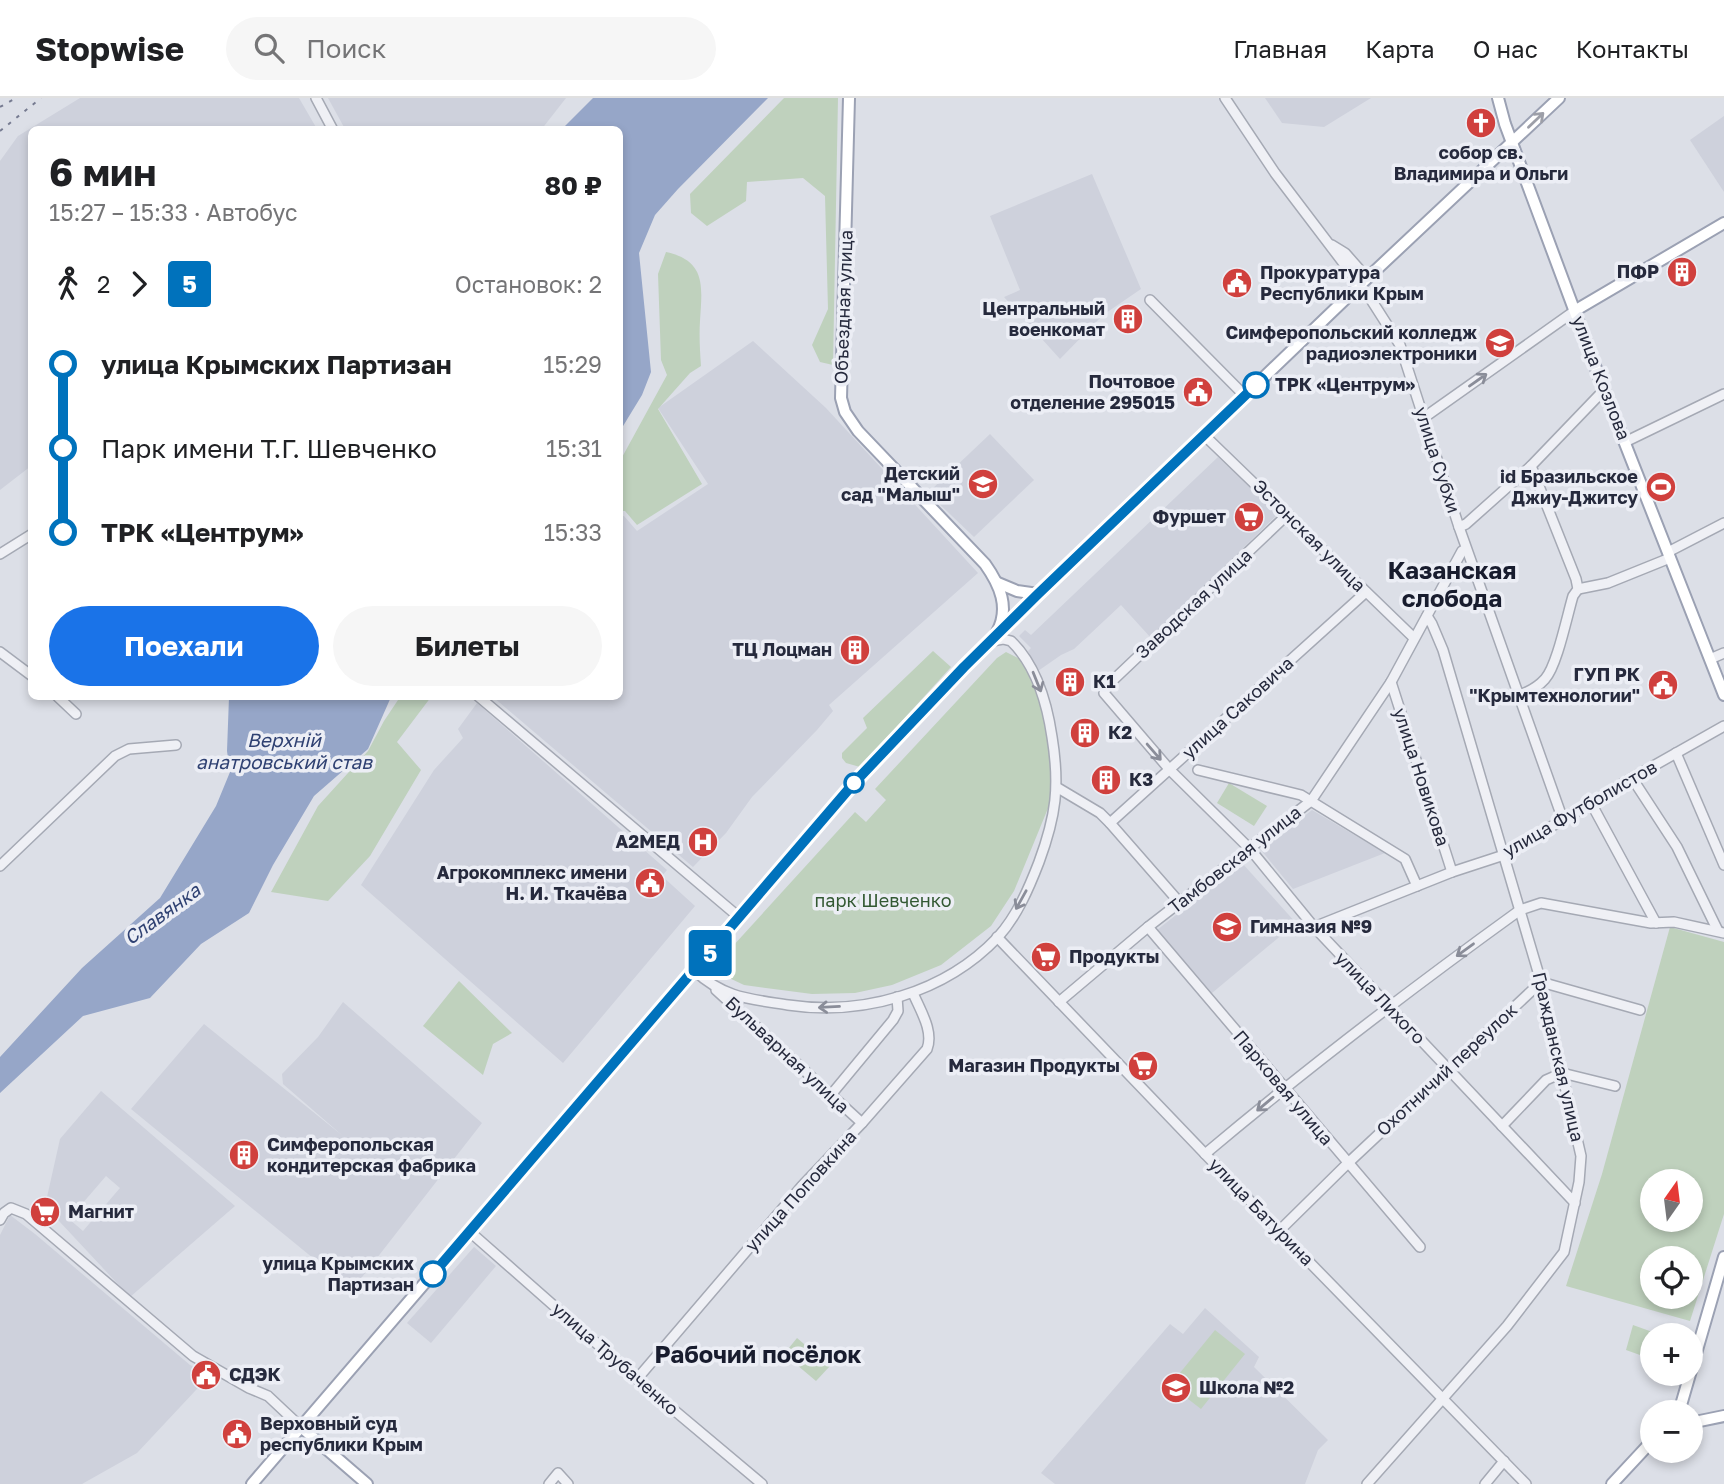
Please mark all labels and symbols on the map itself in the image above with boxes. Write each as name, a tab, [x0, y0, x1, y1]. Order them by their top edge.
church icon: собор св. Владимира и Ольги	[1464, 106, 1498, 140]
one-way arrow	[1527, 112, 1544, 129]
place label: собор св. Владимира и Ольги	[1394, 141, 1568, 184]
street label: Объездная улица	[829, 229, 857, 384]
building icon: ПФР	[1665, 255, 1699, 289]
place label: ПФР	[1617, 260, 1659, 282]
place label: Прокуратура Республики Крым	[1260, 261, 1424, 304]
public building icon: Прокуратура Республики Крым	[1220, 266, 1254, 300]
place label: Центральный военкомат	[982, 297, 1105, 340]
building icon: Центральный военкомат	[1111, 302, 1145, 336]
street label: улица Козлова	[1568, 312, 1636, 443]
place label: Симферопольский колледж радиоэлектроники	[1226, 321, 1477, 364]
school or university icon: Симферопольский колледж радиоэлектроники	[1483, 326, 1517, 360]
place label: Почтовое отделение 295015	[1010, 370, 1175, 413]
marker: ТРК «Центрум»	[1243, 372, 1269, 398]
place label: ТРК «Центрум»	[1275, 373, 1416, 395]
one-way arrow	[1468, 373, 1487, 387]
public building icon: Почтовое отделение 295015	[1181, 375, 1215, 409]
street label: улица Субхи	[1410, 404, 1466, 516]
place label: Детский сад "Малыш"	[841, 462, 960, 505]
place label: id Бразильское Джиу-Джитсу	[1500, 465, 1638, 508]
school or university icon: Детский сад "Малыш"	[966, 467, 1000, 501]
sports icon: id Бразильское Джиу-Джитсу	[1644, 470, 1678, 504]
street label: Эстонская улица	[1249, 474, 1371, 596]
supermarket icon: Фуршет	[1232, 500, 1266, 534]
place label: Фуршет	[1152, 505, 1226, 527]
street label: Заводская улица	[1131, 544, 1256, 663]
district label: Казанская слобода	[1388, 555, 1516, 612]
building icon: ТЦ Лоцман	[838, 633, 872, 667]
place label: ТЦ Лоцман	[732, 638, 832, 660]
street label: улица Саковича	[1177, 652, 1297, 763]
place label: ГУП РК "Крымтехнологии"	[1469, 663, 1640, 706]
building icon: К1	[1053, 665, 1087, 699]
public building icon: ГУП РК "Крымтехнологии"	[1646, 668, 1680, 702]
one-way arrow	[1032, 670, 1045, 692]
place label: К1	[1093, 670, 1116, 692]
street label: улица Новикова	[1389, 705, 1455, 849]
building icon: К2	[1068, 716, 1102, 750]
place label: К2	[1108, 721, 1132, 743]
water label: Верхній анатровський став	[196, 728, 373, 773]
one-way arrow	[1145, 742, 1161, 760]
street label: улица Футболистов	[1499, 755, 1660, 861]
building icon: К3	[1089, 763, 1123, 797]
place label: К3	[1129, 768, 1153, 790]
unlabelled marker	[844, 773, 864, 793]
street label: Тамбовская улица	[1164, 801, 1305, 918]
hospital icon: А2МЕД	[686, 825, 720, 859]
place label: А2МЕД	[615, 830, 680, 852]
place label: Агрокомплекс имени Н. И. Ткачёва	[437, 861, 627, 904]
public building icon: Агрокомплекс имени Н. И. Ткачёва	[633, 866, 667, 900]
water label: Славянка	[119, 877, 205, 949]
park label: парк Шевченко	[814, 889, 952, 911]
one-way arrow	[1014, 890, 1028, 910]
school or university icon: Гимназия №9	[1210, 910, 1244, 944]
place label: Гимназия №9	[1250, 915, 1372, 937]
line badge: 5	[687, 930, 733, 976]
supermarket icon: Продукты	[1029, 940, 1063, 974]
one-way arrow	[1456, 943, 1475, 958]
place label: Продукты	[1069, 945, 1160, 967]
street label: улица Лихого	[1331, 946, 1430, 1048]
street label: Гражданская улица	[1529, 970, 1589, 1144]
street label: Бульварная улица	[721, 991, 854, 1117]
street label: Охотничий переулок	[1371, 998, 1521, 1140]
one-way arrow	[819, 1001, 841, 1014]
street label: Парковая улица	[1229, 1025, 1338, 1149]
supermarket icon: Магазин Продукты	[1126, 1049, 1160, 1083]
place label: Магазин Продукты	[948, 1054, 1120, 1076]
one-way arrow	[1256, 1096, 1274, 1111]
street label: улица Поповкина	[740, 1125, 861, 1256]
place label: Симферопольская кондитерская фабрика	[267, 1133, 476, 1176]
building icon: Симферопольская кондитерская фабрика	[227, 1138, 261, 1172]
street label: улица Батурина	[1205, 1153, 1319, 1270]
north arrow	[1640, 1169, 1703, 1232]
supermarket icon: Магнит	[28, 1195, 62, 1229]
place label: Магнит	[68, 1200, 134, 1222]
place label: улица Крымских Партизан	[262, 1252, 415, 1295]
marker: улица Крымских Партизан	[420, 1261, 446, 1287]
street label: улица Трубаченко	[548, 1297, 683, 1419]
district label: Рабочий посёлок	[655, 1339, 861, 1368]
public building icon: СДЭК	[189, 1358, 223, 1392]
place label: СДЭК	[229, 1363, 281, 1385]
school or university icon: Школа №2	[1159, 1371, 1193, 1405]
place label: Школа №2	[1199, 1376, 1294, 1398]
place label: Верховный суд республики Крым	[260, 1412, 423, 1455]
public building icon: Верховный суд республики Крым	[220, 1417, 254, 1451]

